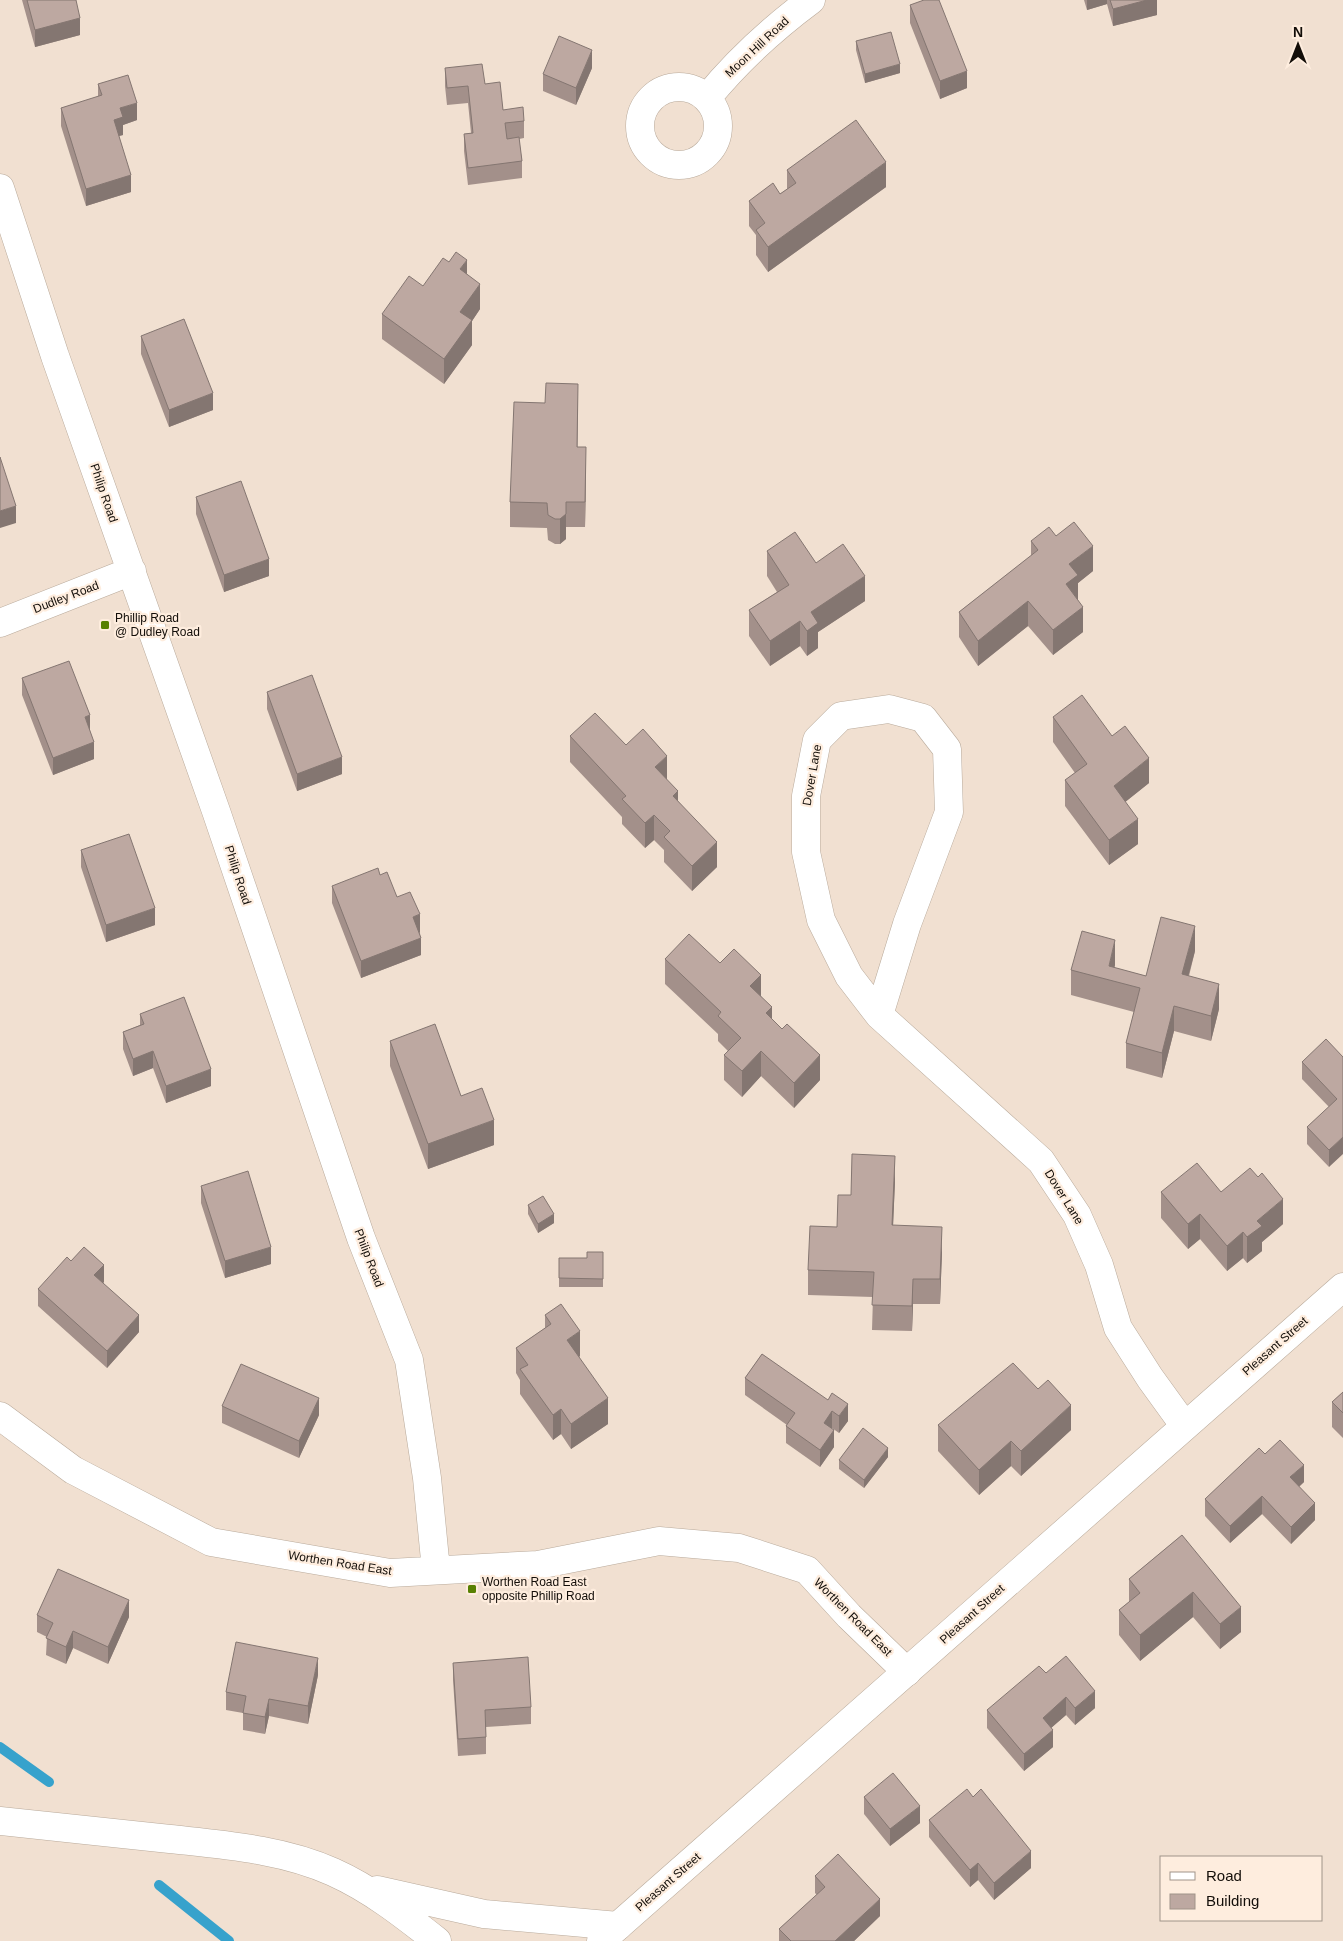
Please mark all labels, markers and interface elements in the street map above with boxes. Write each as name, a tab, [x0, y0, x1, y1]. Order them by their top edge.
street label: Moon Hill Road	[722, 14, 792, 80]
north arrow	[1273, 20, 1323, 70]
text: N	[1293, 24, 1303, 40]
street label: Philip Road	[87, 462, 121, 524]
street label: Dudley Road	[31, 578, 101, 616]
place label: Phillip Road @ Dudley Road	[115, 611, 200, 639]
marker: Phillip Road @ Dudley Road	[99, 619, 111, 631]
street label: Dover Lane	[800, 743, 824, 807]
street label: Philip Road	[222, 844, 254, 906]
street label: Dover Lane	[1042, 1167, 1087, 1227]
street label: Philip Road	[351, 1227, 387, 1289]
street label: Pleasant Street	[1239, 1313, 1311, 1378]
street label: Worthen Road East	[287, 1548, 393, 1578]
place label: Worthen Road East opposite Phillip Road	[482, 1575, 595, 1603]
street label: Worthen Road East	[811, 1575, 895, 1659]
street label: Pleasant Street	[937, 1581, 1008, 1647]
marker: Worthen Road East opposite Phillip Road	[466, 1583, 478, 1595]
street label: Pleasant Street	[632, 1849, 704, 1914]
legend	[1160, 1856, 1323, 1921]
text: Road	[1206, 1867, 1242, 1884]
text: Building	[1206, 1892, 1259, 1909]

